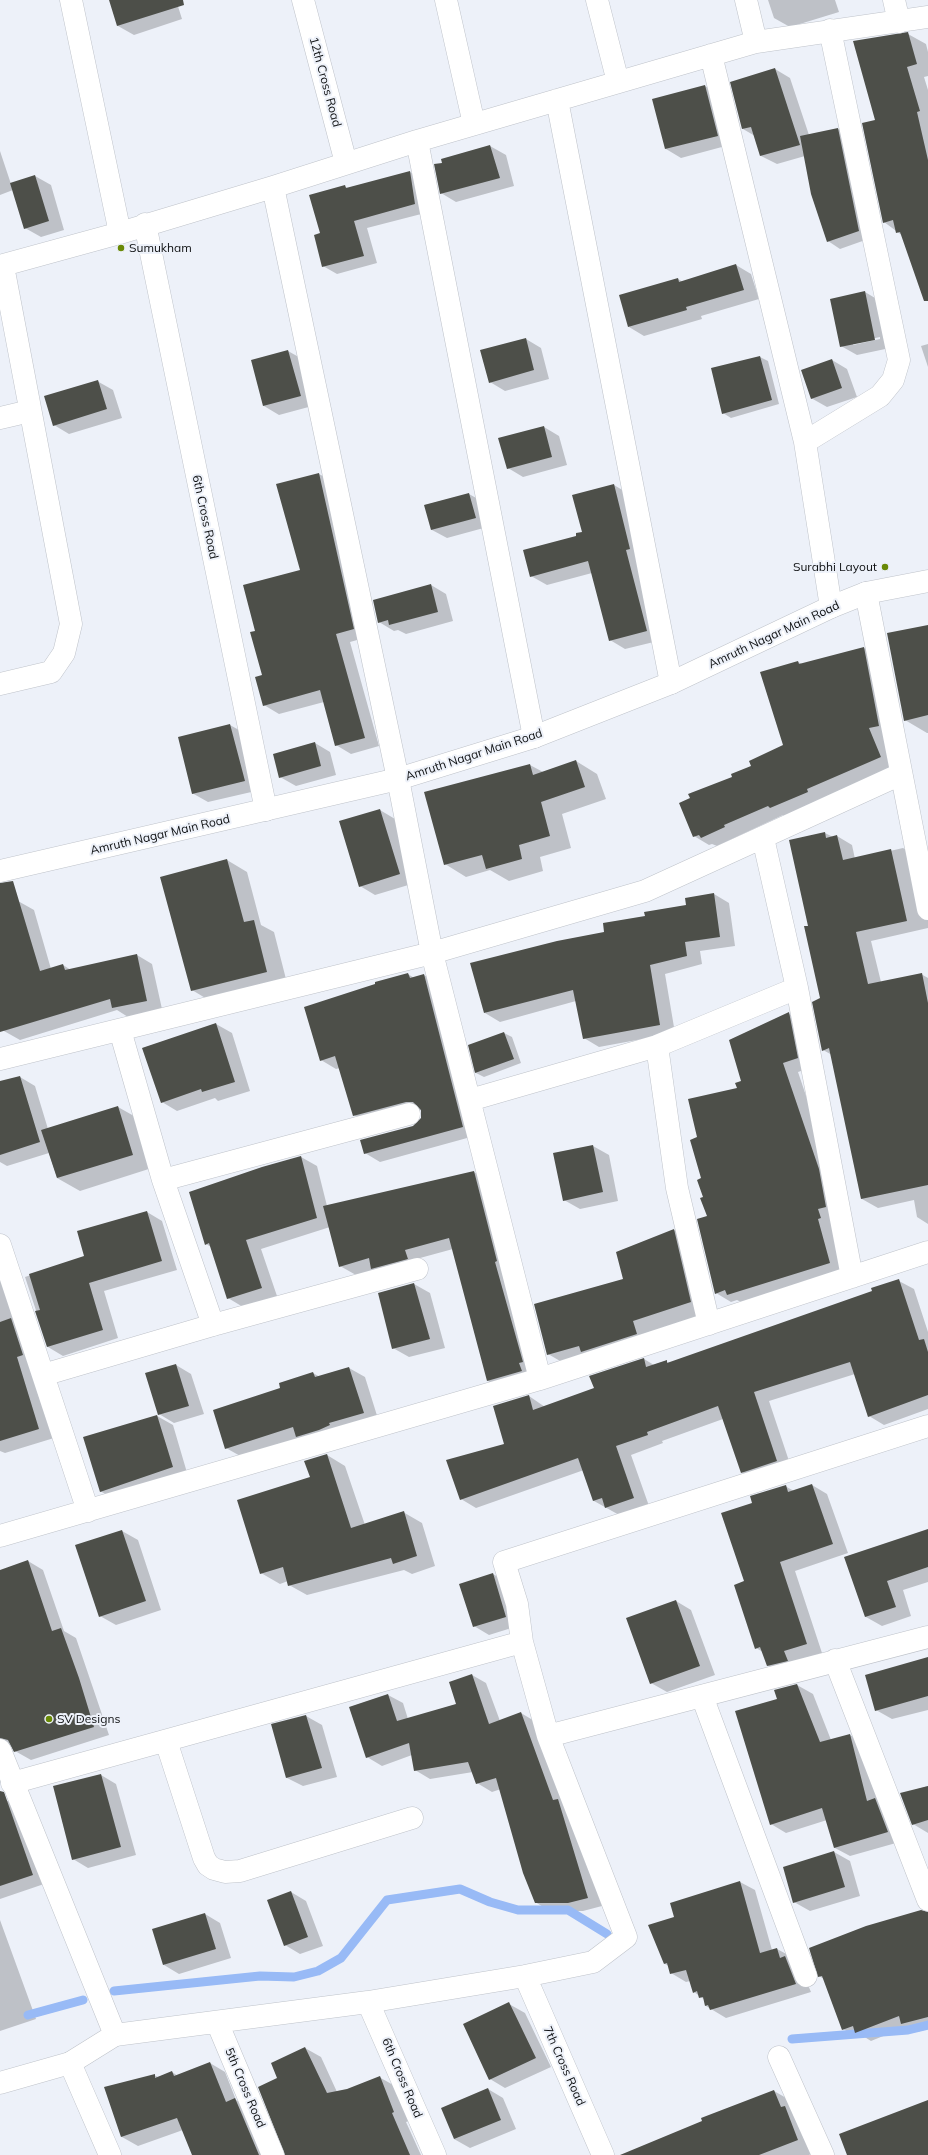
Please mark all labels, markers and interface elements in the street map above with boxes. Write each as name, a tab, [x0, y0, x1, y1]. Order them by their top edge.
street label: 12th Cross Road	[306, 35, 344, 129]
place label: Sumukham	[129, 241, 192, 255]
marker: Sumukham	[116, 243, 126, 253]
street label: 6th Cross Road	[189, 474, 221, 560]
place label: Surabhi Layout	[793, 560, 877, 574]
marker: Surabhi Layout	[880, 562, 890, 572]
street label: Amruth Nagar Main Road	[706, 598, 842, 672]
street label: Amruth Nagar Main Road	[404, 726, 544, 784]
street label: Amruth Nagar Main Road	[89, 812, 231, 858]
place label: SV Designs	[57, 1712, 120, 1726]
marker: SV Designs	[44, 1714, 54, 1724]
street label: 7th Cross Road	[540, 2024, 588, 2108]
street label: 6th Cross Road	[379, 2036, 425, 2120]
street label: 5th Cross Road	[222, 2046, 268, 2130]

